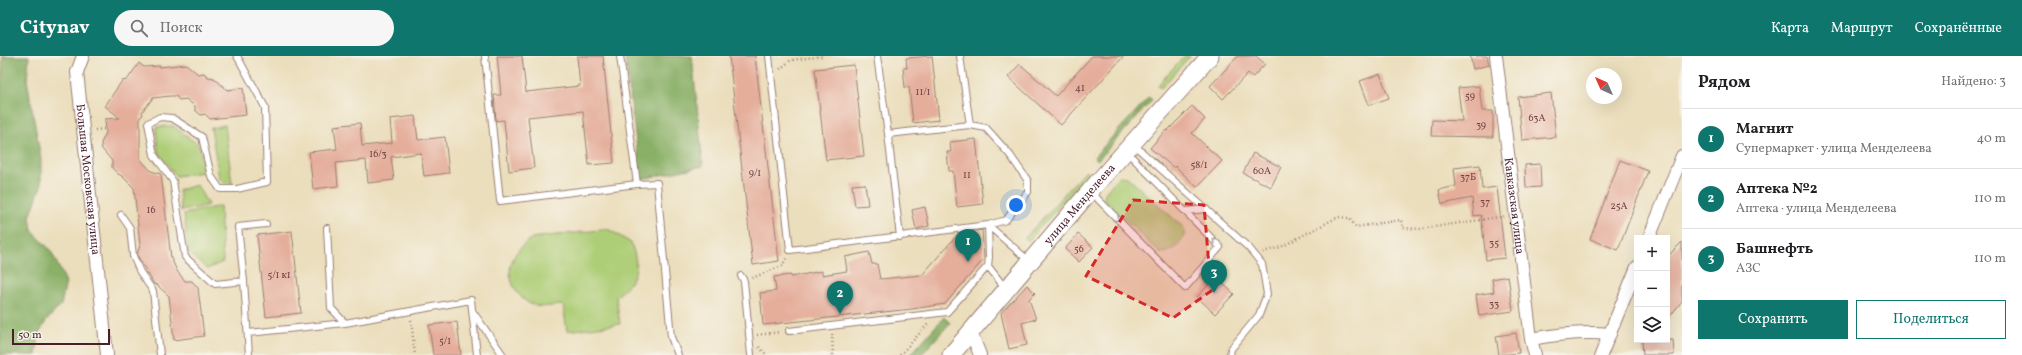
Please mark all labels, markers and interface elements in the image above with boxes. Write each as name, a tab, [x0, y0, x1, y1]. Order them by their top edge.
search box	[114, 10, 394, 46]
text: Citynav	[20, 15, 90, 41]
icon: search	[128, 17, 150, 39]
text: Поиск	[160, 18, 203, 39]
text: Карта	[1771, 19, 1809, 38]
text: Маршрут	[1831, 19, 1893, 38]
text: Сохранённые	[1915, 19, 2002, 38]
north arrow	[1586, 68, 1622, 104]
text: Рядом	[1698, 71, 1751, 94]
text: Найдено: 3	[1941, 73, 2006, 91]
house number: 41	[1075, 81, 1085, 95]
house number: 11/1	[916, 85, 931, 99]
house number: 59	[1465, 89, 1475, 103]
street label: Большая Московская улица	[71, 103, 103, 256]
house number: 63А	[1528, 111, 1546, 125]
house number: 39	[1476, 118, 1486, 132]
text: Магнит	[1736, 119, 1793, 140]
text: 1	[1708, 130, 1714, 148]
text: 40 m	[1977, 130, 2006, 148]
text: Супермаркет · улица Менделеева	[1736, 140, 1932, 158]
house number: 16/3	[369, 147, 387, 161]
street label: Кавказская улица	[1500, 157, 1527, 255]
house number: 58/1	[1190, 158, 1208, 172]
street label: улица Менделеева	[1041, 161, 1119, 249]
house number: 60А	[1253, 164, 1271, 178]
house number: 9/1	[749, 166, 761, 180]
house number: 11	[963, 168, 971, 182]
house number: 37Б	[1460, 170, 1476, 184]
text: Аптека №2	[1736, 179, 1818, 200]
text: 2	[1708, 190, 1714, 208]
text: 110 m	[1974, 190, 2006, 208]
your location	[1006, 195, 1026, 215]
house number: 37	[1480, 195, 1490, 209]
house number: 25А	[1610, 199, 1628, 213]
text: Аптека · улица Менделеева	[1736, 200, 1897, 218]
house number: 16	[147, 203, 155, 217]
one-way arrow	[1112, 214, 1120, 222]
pin: 1	[955, 229, 981, 262]
map controls	[1634, 235, 1670, 343]
button: +	[1634, 235, 1670, 271]
house number: 35	[1489, 236, 1499, 250]
one-way arrow	[1212, 238, 1220, 246]
text: Башнефть	[1736, 239, 1813, 260]
house number: 56	[1074, 242, 1084, 256]
text: 3	[1708, 250, 1714, 268]
text: 110 m	[1974, 250, 2006, 268]
pin: 3	[1201, 260, 1227, 293]
text: АЗС	[1736, 260, 1761, 278]
house number: 5/1 к1	[267, 268, 291, 282]
button: −	[1634, 271, 1670, 307]
pin: 2	[827, 281, 853, 314]
house number: 33	[1489, 297, 1499, 311]
button: Сохранить	[1698, 300, 1848, 339]
button: Поделиться	[1856, 300, 2006, 339]
button: layers	[1634, 307, 1670, 343]
scale bar	[12, 327, 110, 346]
text: 50 m	[18, 328, 42, 343]
house number: 5/1	[439, 334, 451, 348]

